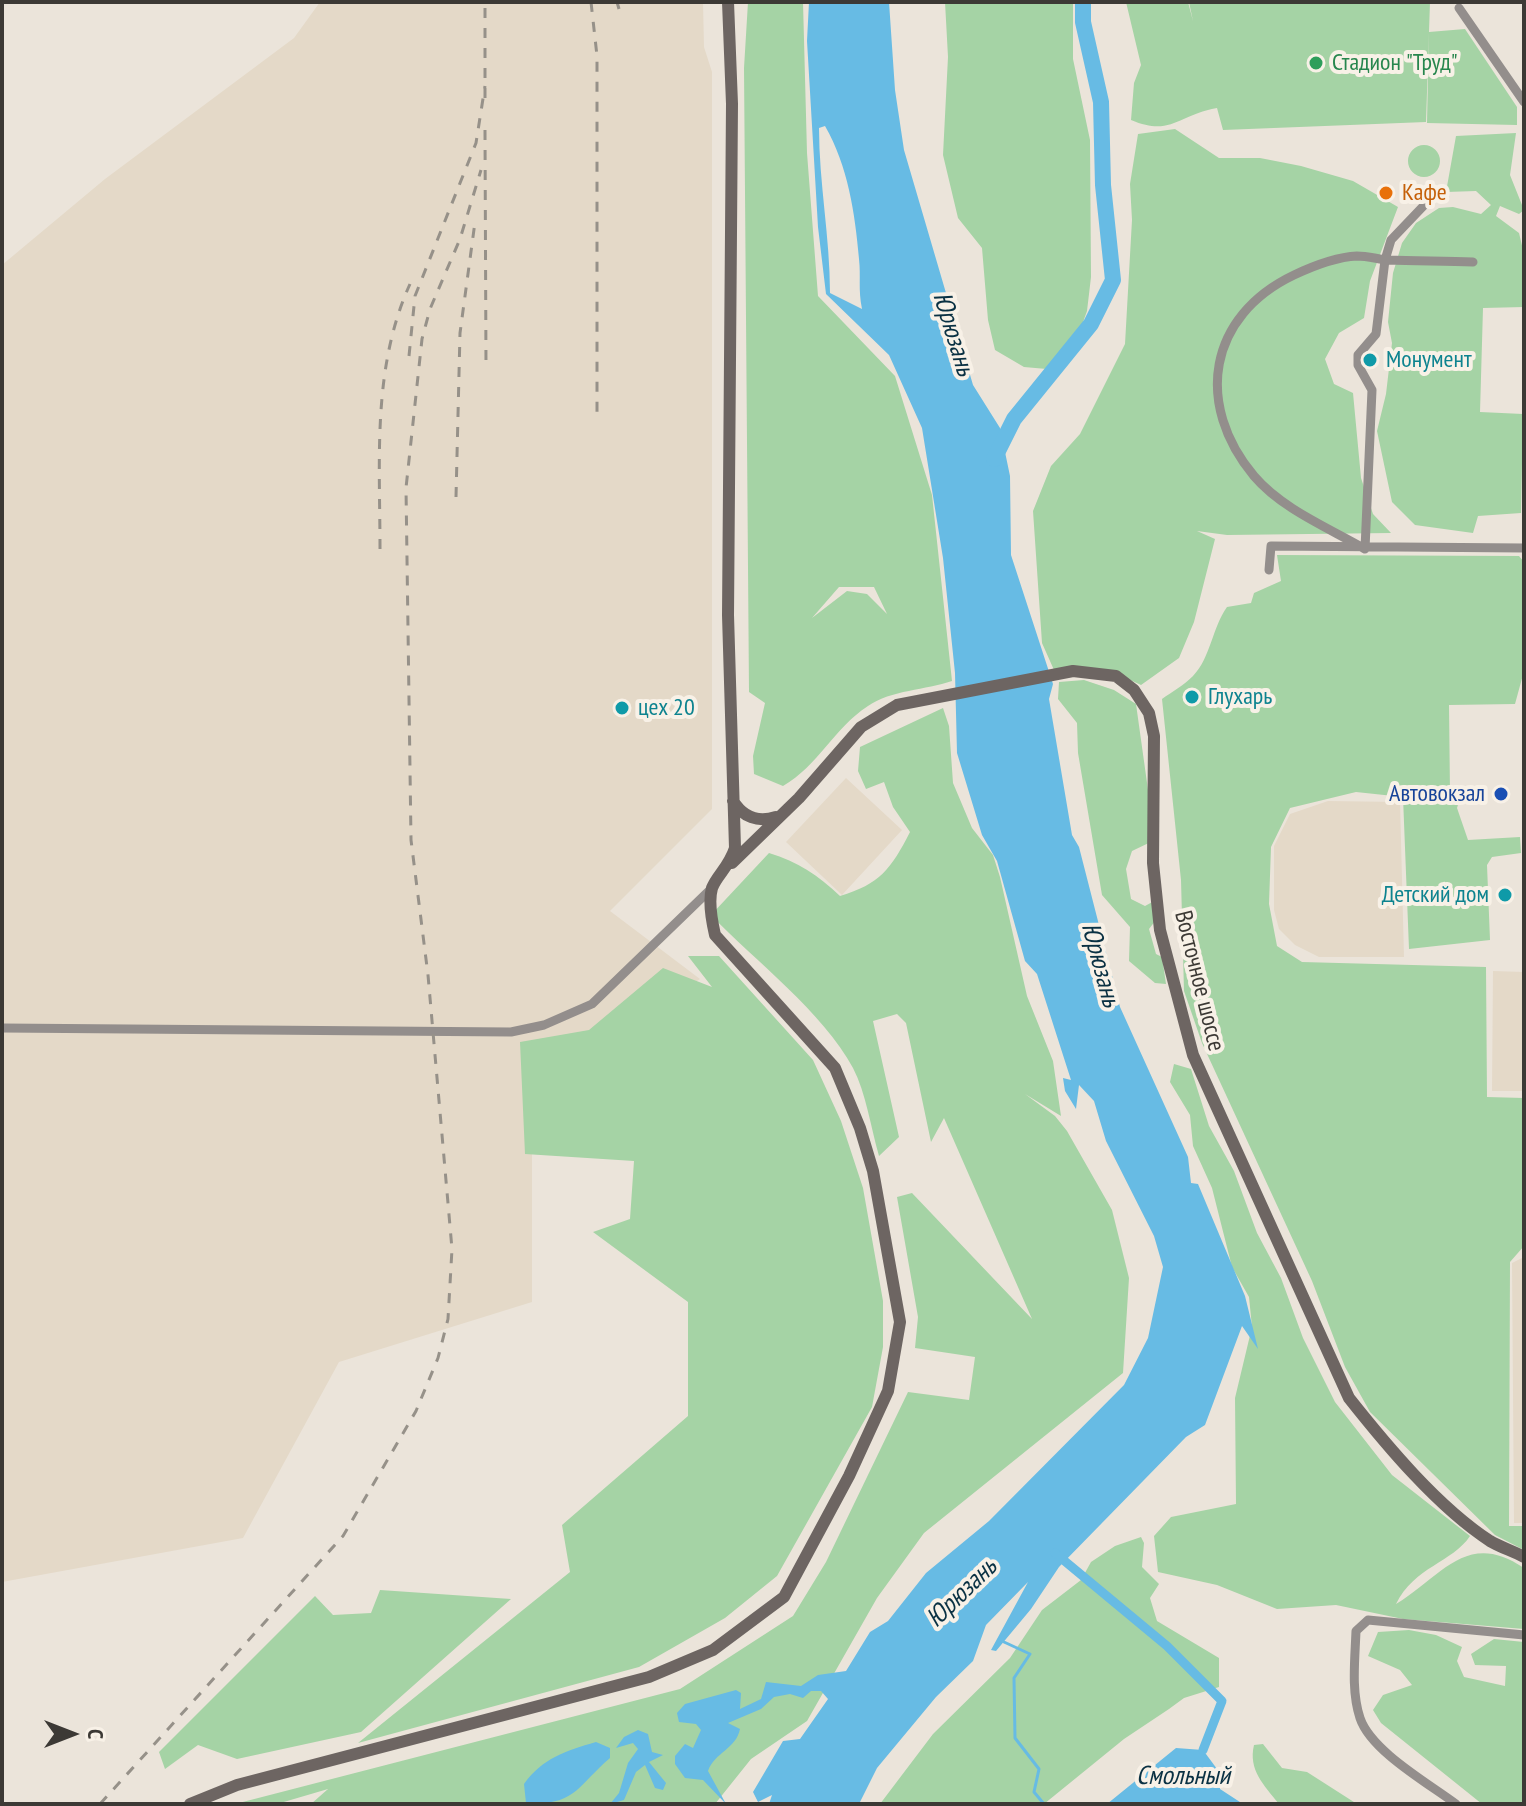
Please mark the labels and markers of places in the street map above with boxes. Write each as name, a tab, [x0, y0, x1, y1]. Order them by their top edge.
place label: Стадион "Труд"	[1332, 49, 1458, 77]
marker: Стадион "Труд"	[1307, 54, 1325, 72]
place label: Кафе	[1402, 179, 1447, 207]
marker: Кафе	[1377, 184, 1395, 202]
place label: Монумент	[1386, 346, 1472, 374]
marker: Монумент	[1361, 351, 1379, 369]
place label: Глухарь	[1208, 683, 1272, 711]
marker: Глухарь	[1183, 688, 1201, 706]
place label: цех 20	[638, 694, 695, 722]
marker: цех 20	[613, 699, 631, 717]
place label: Автовокзал	[1389, 780, 1485, 808]
marker: Автовокзал	[1492, 785, 1510, 803]
place label: Детский дом	[1382, 881, 1489, 909]
marker: Детский дом	[1496, 886, 1514, 904]

